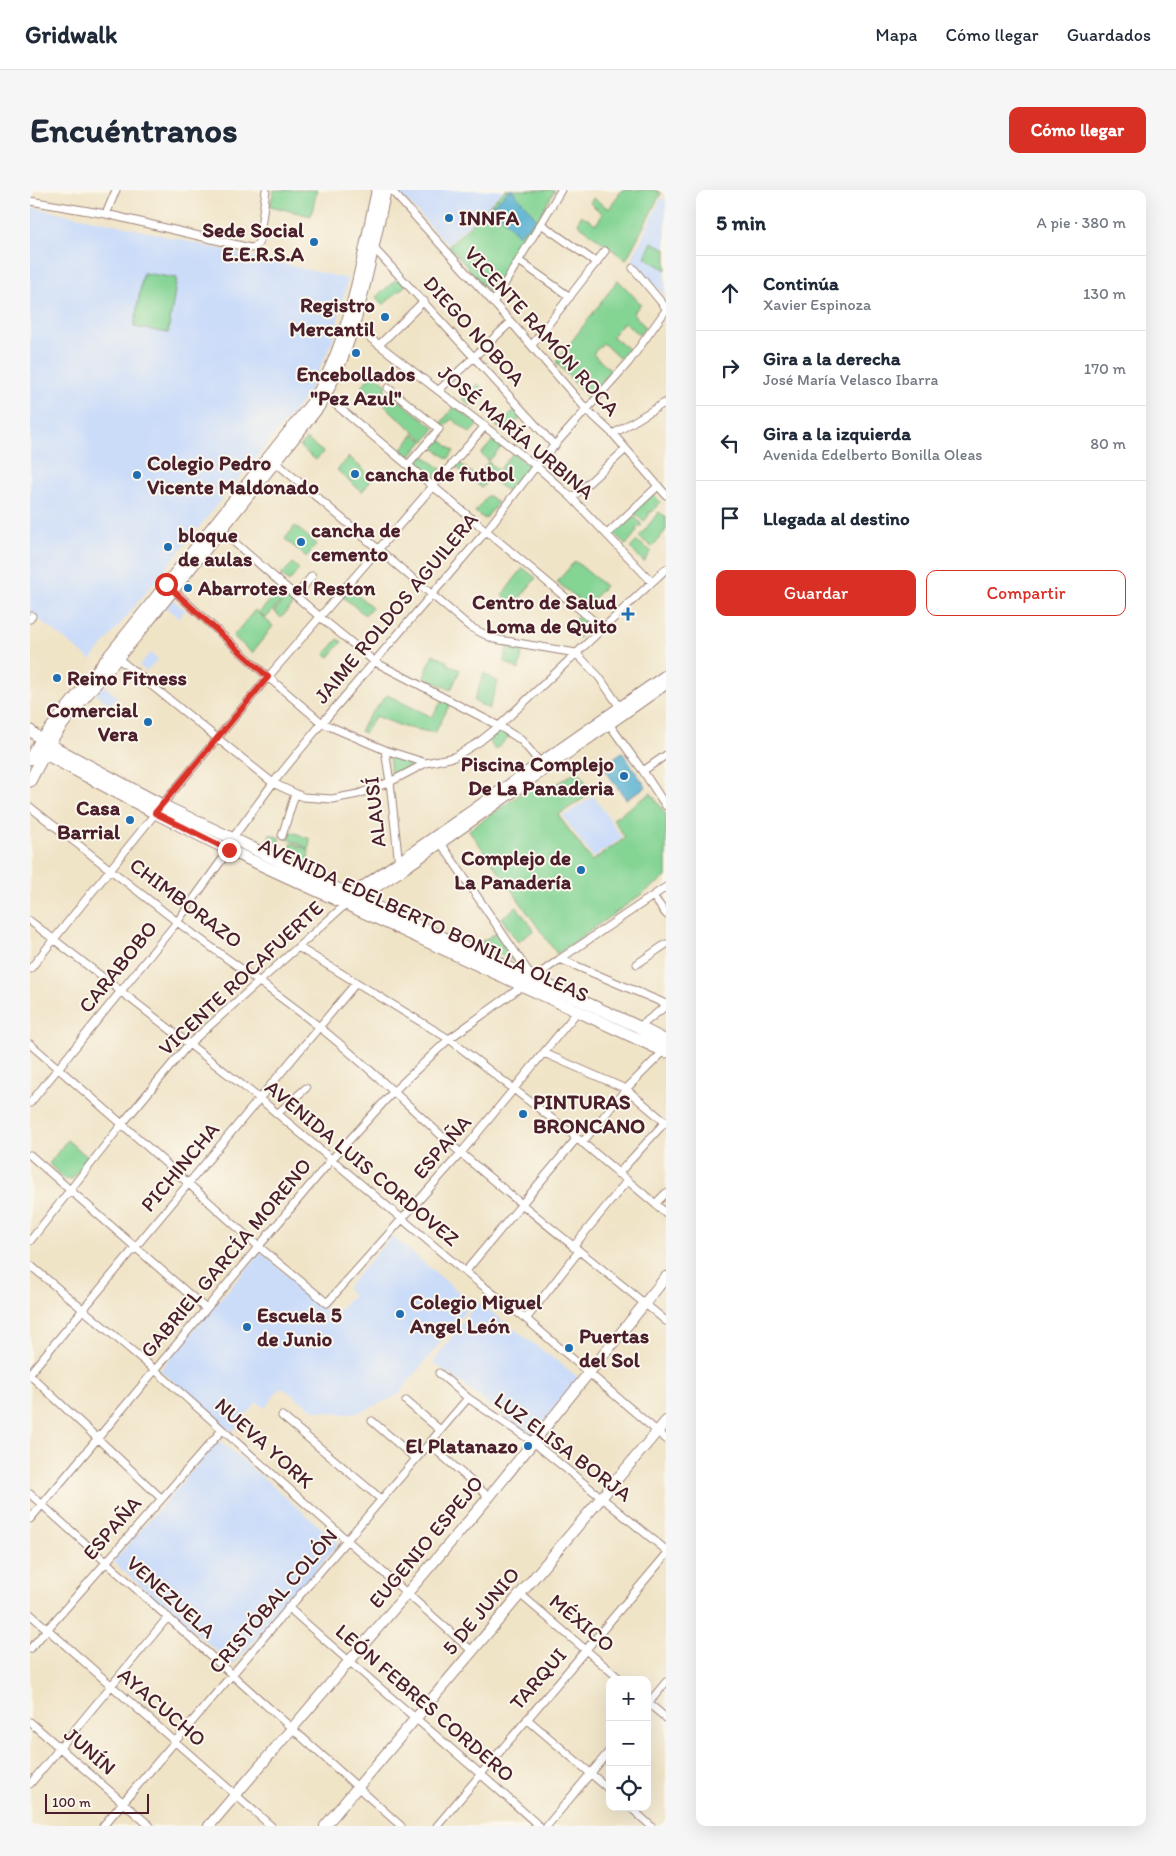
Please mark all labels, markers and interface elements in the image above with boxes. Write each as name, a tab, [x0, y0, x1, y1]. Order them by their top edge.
text: Gridwalk	[25, 20, 117, 49]
text: Mapa	[876, 24, 917, 46]
text: Cómo llegar	[945, 24, 1039, 46]
text: Guardados	[1067, 24, 1151, 46]
button: Cómo llegar	[1009, 107, 1146, 153]
text: Encuéntranos	[30, 109, 238, 151]
place label: INNFA	[459, 205, 520, 230]
text: 5 min	[716, 210, 766, 235]
marker: INNFA	[443, 212, 455, 224]
text: A pie · 380 m	[1037, 213, 1126, 232]
place label: Sede Social E.E.R.S.A	[202, 217, 305, 266]
marker: Sede Social E.E.R.S.A	[308, 236, 320, 248]
street label: VICENTE RAMÓN ROCA	[460, 241, 626, 421]
street label: DIEGO NOBOA	[418, 270, 531, 391]
text: Continúa	[763, 272, 839, 295]
icon: ahead	[716, 279, 744, 307]
text: 130 m	[1083, 284, 1126, 303]
place label: Registro Mercantil	[289, 292, 376, 341]
text: Xavier Espinoza	[763, 295, 871, 314]
marker: Registro Mercantil	[379, 311, 391, 323]
marker: Encebollados "Pez Azul"	[350, 347, 362, 359]
text: Gira a la derecha	[763, 347, 901, 370]
icon: right	[716, 354, 744, 382]
street label: JOSÉ MARÍA URBINA	[433, 359, 600, 505]
text: 170 m	[1084, 359, 1126, 378]
place label: Encebollados "Pez Azul"	[297, 361, 415, 410]
text: José María Velasco Ibarra	[763, 370, 938, 389]
text: Gira a la izquierda	[763, 422, 911, 445]
icon: left	[716, 429, 744, 457]
text: 80 m	[1090, 434, 1126, 453]
text: Avenida Edelberto Bonilla Oleas	[763, 445, 982, 464]
place label: Colegio Pedro Vicente Maldonado	[147, 450, 319, 499]
place label: cancha de futbol	[365, 461, 515, 486]
marker: cancha de futbol	[349, 468, 361, 480]
marker: Colegio Pedro Vicente Maldonado	[131, 469, 143, 481]
icon: arrive	[716, 504, 744, 532]
street label: JAIME ROLDOS AGUILERA	[308, 507, 483, 708]
text: Llegada al destino	[763, 507, 910, 530]
place label: cancha de cemento	[311, 517, 401, 566]
place label: bloque de aulas	[178, 522, 253, 571]
marker: cancha de cemento	[295, 536, 307, 548]
marker: bloque de aulas	[162, 541, 174, 553]
button: Guardar	[716, 570, 916, 616]
button: Compartir	[926, 570, 1126, 616]
route start	[155, 573, 178, 596]
place label: Abarrotes el Reston	[197, 575, 376, 600]
marker: Abarrotes el Reston	[182, 582, 194, 594]
place label: Centro de Salud Loma de Quito	[472, 589, 618, 638]
marker: Centro de Salud Loma de Quito	[621, 607, 635, 621]
place label: Reino Fitness	[67, 665, 187, 690]
marker: Reino Fitness	[51, 672, 63, 684]
place label: Comercial Vera	[46, 697, 139, 746]
marker: Comercial Vera	[142, 716, 154, 728]
place label: Piscina Complejo De La Panaderia	[461, 751, 615, 800]
marker: Piscina Complejo De La Panaderia	[618, 770, 630, 782]
street label: ALAUSÍ	[358, 775, 391, 849]
place label: Casa Barrial	[57, 795, 121, 844]
marker: Casa Barrial	[124, 814, 136, 826]
street label: AVENIDA EDELBERTO BONILLA OLEAS	[255, 832, 593, 1007]
route end	[218, 839, 241, 862]
place label: Complejo de La Panadería	[454, 845, 572, 894]
street label: CHIMBORAZO	[125, 852, 248, 953]
marker: Complejo de La Panadería	[575, 864, 587, 876]
street label: VICENTE ROCAFUERTE	[153, 895, 328, 1060]
street label: CARABOBO	[73, 916, 162, 1018]
street label: AVENIDA LUIS CORDOVEZ	[260, 1074, 464, 1251]
place label: PINTURAS BRONCANO	[533, 1089, 645, 1138]
marker: PINTURAS BRONCANO	[517, 1108, 529, 1120]
street label: ESPAÑA	[407, 1109, 476, 1184]
street label: PICHINCHA	[135, 1116, 225, 1216]
street label: GABRIEL GARCÍA MORENO	[135, 1153, 316, 1363]
place label: Colegio Miguel Angel León	[409, 1289, 543, 1339]
place label: Escuela 5 de Junio	[257, 1302, 342, 1351]
marker: Colegio Miguel Angel León	[394, 1308, 406, 1320]
marker: Escuela 5 de Junio	[241, 1321, 253, 1333]
place label: Puertas del Sol	[579, 1323, 649, 1372]
marker: Puertas del Sol	[563, 1342, 575, 1354]
street label: LUZ ELISA BORJA	[490, 1387, 638, 1507]
street label: NUEVA YORK	[210, 1392, 319, 1493]
place label: El Platanazo	[406, 1433, 518, 1458]
marker: El Platanazo	[522, 1440, 534, 1452]
street label: EUGENIO ESPEJO	[363, 1470, 488, 1613]
street label: ESPAÑA	[77, 1490, 146, 1565]
street label: CRISTÓBAL COLÓN	[203, 1523, 342, 1678]
street label: VENEZUELA	[122, 1550, 222, 1644]
street label: 5 DE JUNIO	[437, 1562, 525, 1660]
street label: MÉXICO	[545, 1588, 620, 1657]
street label: LEÓN FEBRES CORDERO	[331, 1618, 520, 1787]
street label: TARQUI	[504, 1643, 571, 1715]
street label: AYACUCHO	[113, 1662, 211, 1752]
map controls	[606, 1676, 651, 1811]
button: +	[606, 1676, 651, 1721]
street label: JUNÍN	[59, 1721, 121, 1780]
button: −	[606, 1721, 651, 1766]
button: locate	[606, 1766, 651, 1811]
scale bar	[45, 1791, 149, 1814]
text: 100 m	[52, 1794, 91, 1811]

